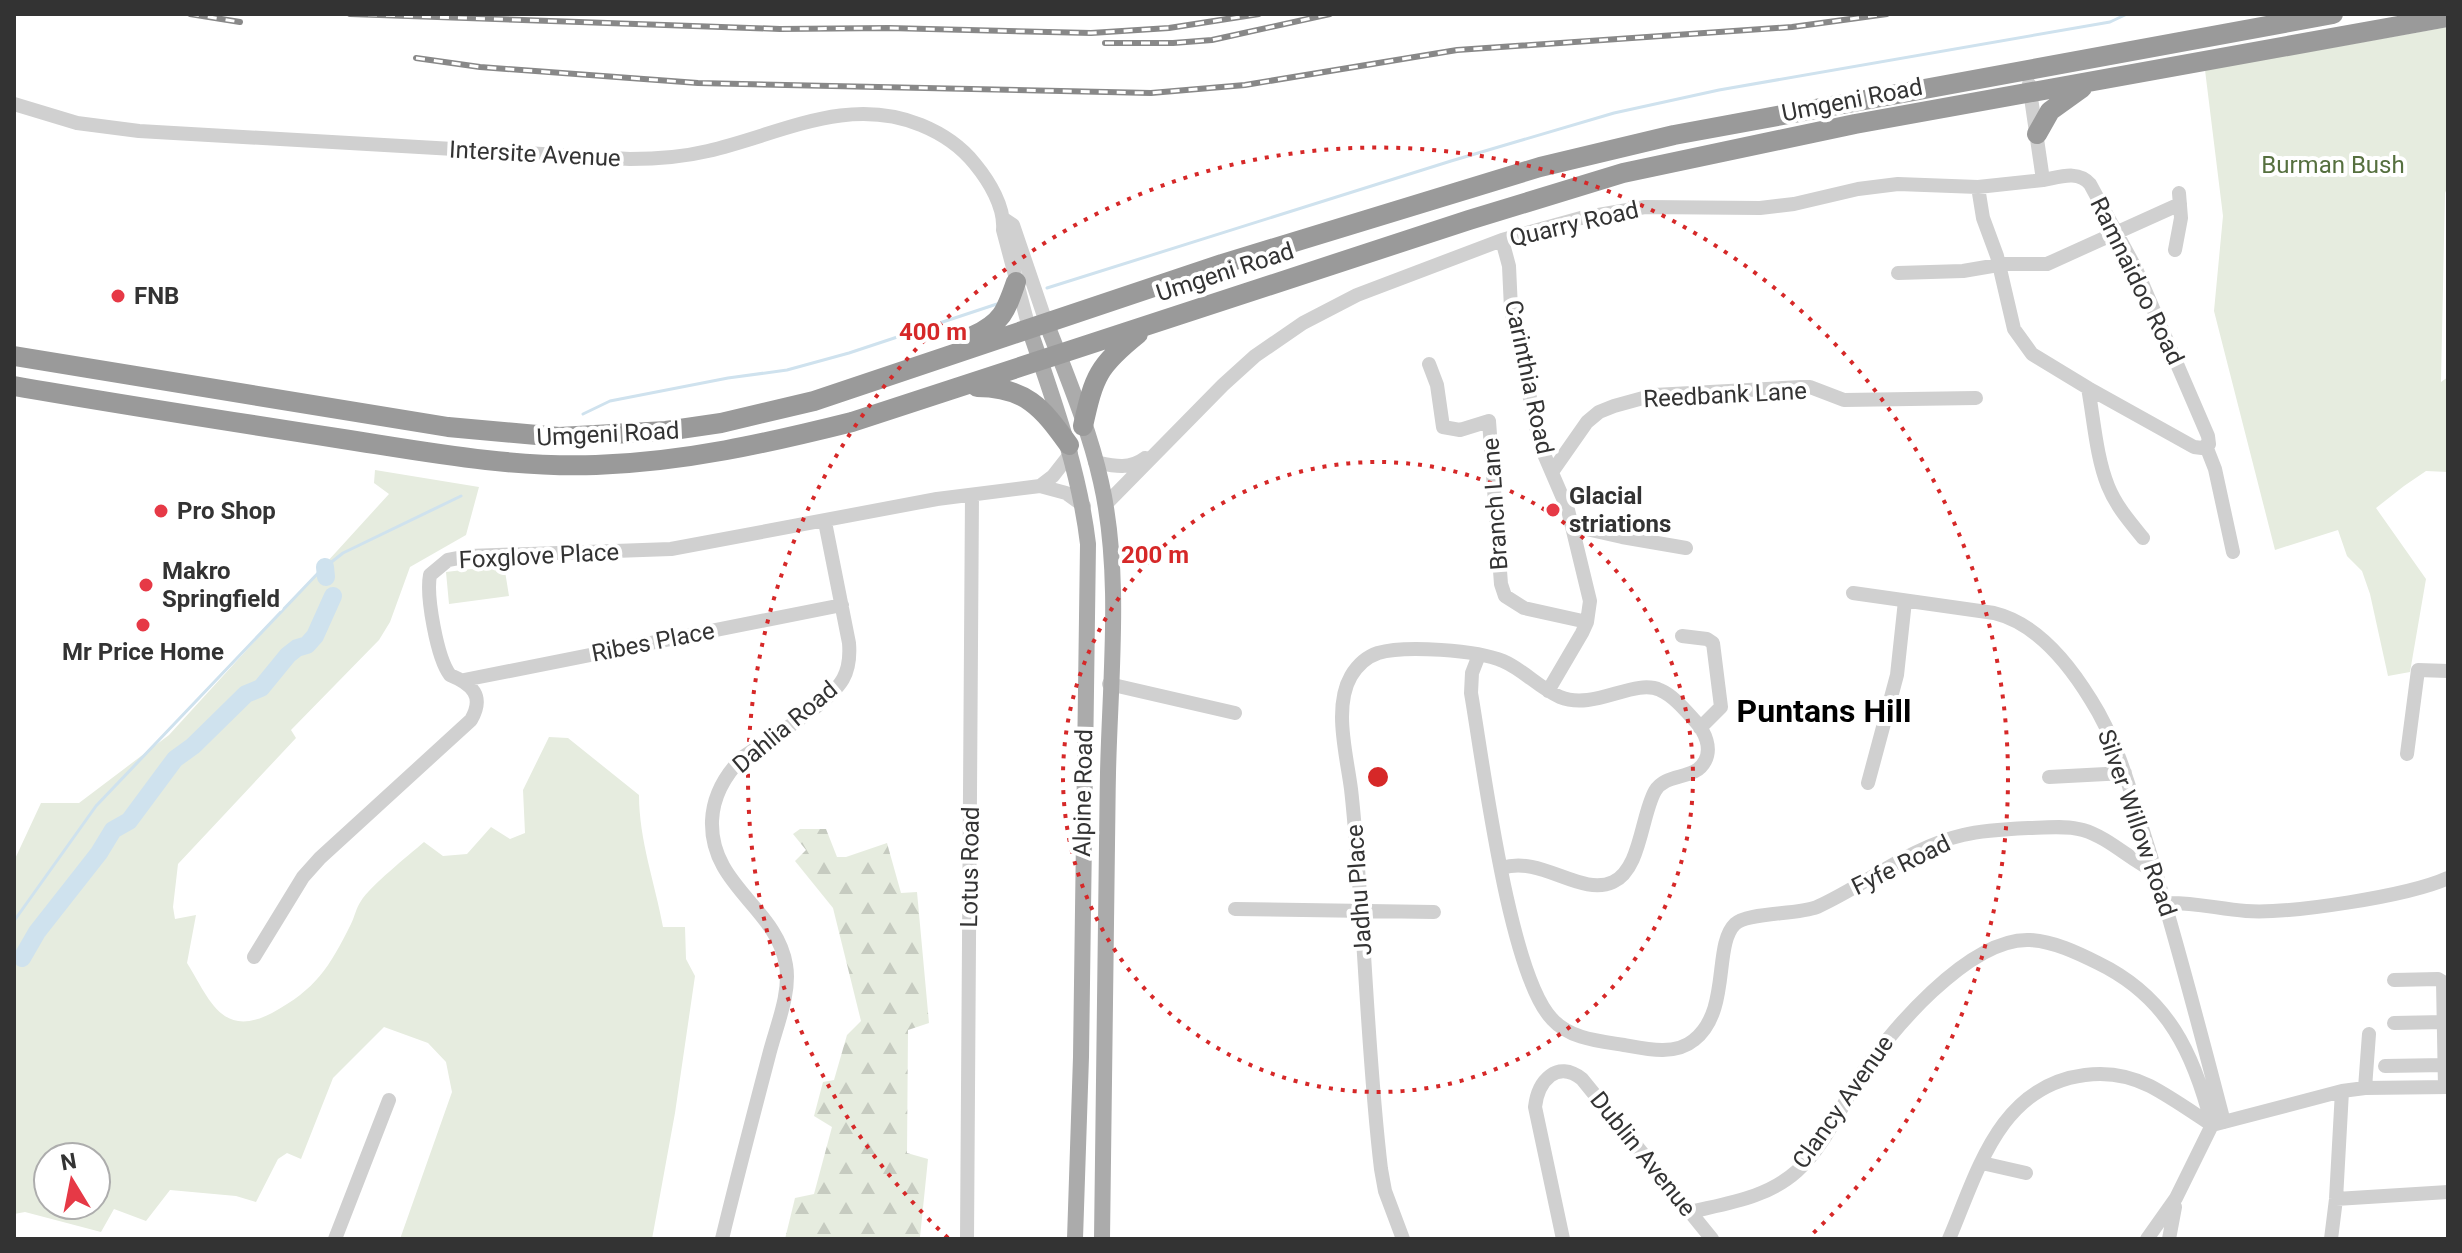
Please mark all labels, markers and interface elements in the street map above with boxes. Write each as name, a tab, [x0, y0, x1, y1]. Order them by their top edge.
street label: Umgeni Road	[1779, 73, 1925, 127]
street label: Intersite Avenue	[449, 136, 621, 172]
park label: Burman Bush	[2261, 151, 2405, 179]
street label: Ramnaidoo Road	[2084, 193, 2190, 369]
street label: Quarry Road	[1507, 196, 1641, 252]
street label: Umgeni Road	[1153, 237, 1297, 307]
place label: FNB	[134, 282, 179, 310]
marker: FNB	[109, 287, 127, 305]
street label: Carinthia Road	[1499, 297, 1559, 457]
text: 400 m	[899, 318, 967, 346]
street label: Reedbank Lane	[1643, 377, 1807, 413]
street label: Umgeni Road	[536, 416, 680, 452]
street label: Branch Lane	[1476, 437, 1514, 571]
place label: Glacial striations	[1569, 482, 1671, 538]
place label: Pro Shop	[177, 497, 276, 525]
marker: Glacial striations	[1544, 501, 1562, 519]
marker: Pro Shop	[152, 502, 170, 520]
street label: Foxglove Place	[458, 538, 620, 574]
text: 200 m	[1121, 541, 1189, 569]
place label: Makro Springfield	[162, 557, 280, 613]
marker: Makro Springfield	[137, 576, 155, 594]
marker: Mr Price Home	[134, 616, 152, 634]
street label: Ribes Place	[589, 616, 717, 668]
place label: Mr Price Home	[62, 638, 224, 666]
street label: Dahlia Road	[727, 675, 843, 779]
district label: Puntans Hill	[1737, 692, 1911, 730]
street label: Silver Willow Road	[2092, 726, 2182, 920]
street label: Alpine Road	[1068, 729, 1098, 857]
centre of rings	[1364, 763, 1392, 791]
street label: Lotus Road	[955, 806, 985, 928]
street label: Jadhu Place	[1340, 823, 1378, 957]
street label: Fyfe Road	[1847, 829, 1955, 901]
street label: Clancy Avenue	[1787, 1030, 1899, 1174]
street label: Dublin Avenue	[1584, 1086, 1702, 1222]
north arrow	[32, 1141, 112, 1221]
text: N	[59, 1148, 78, 1175]

